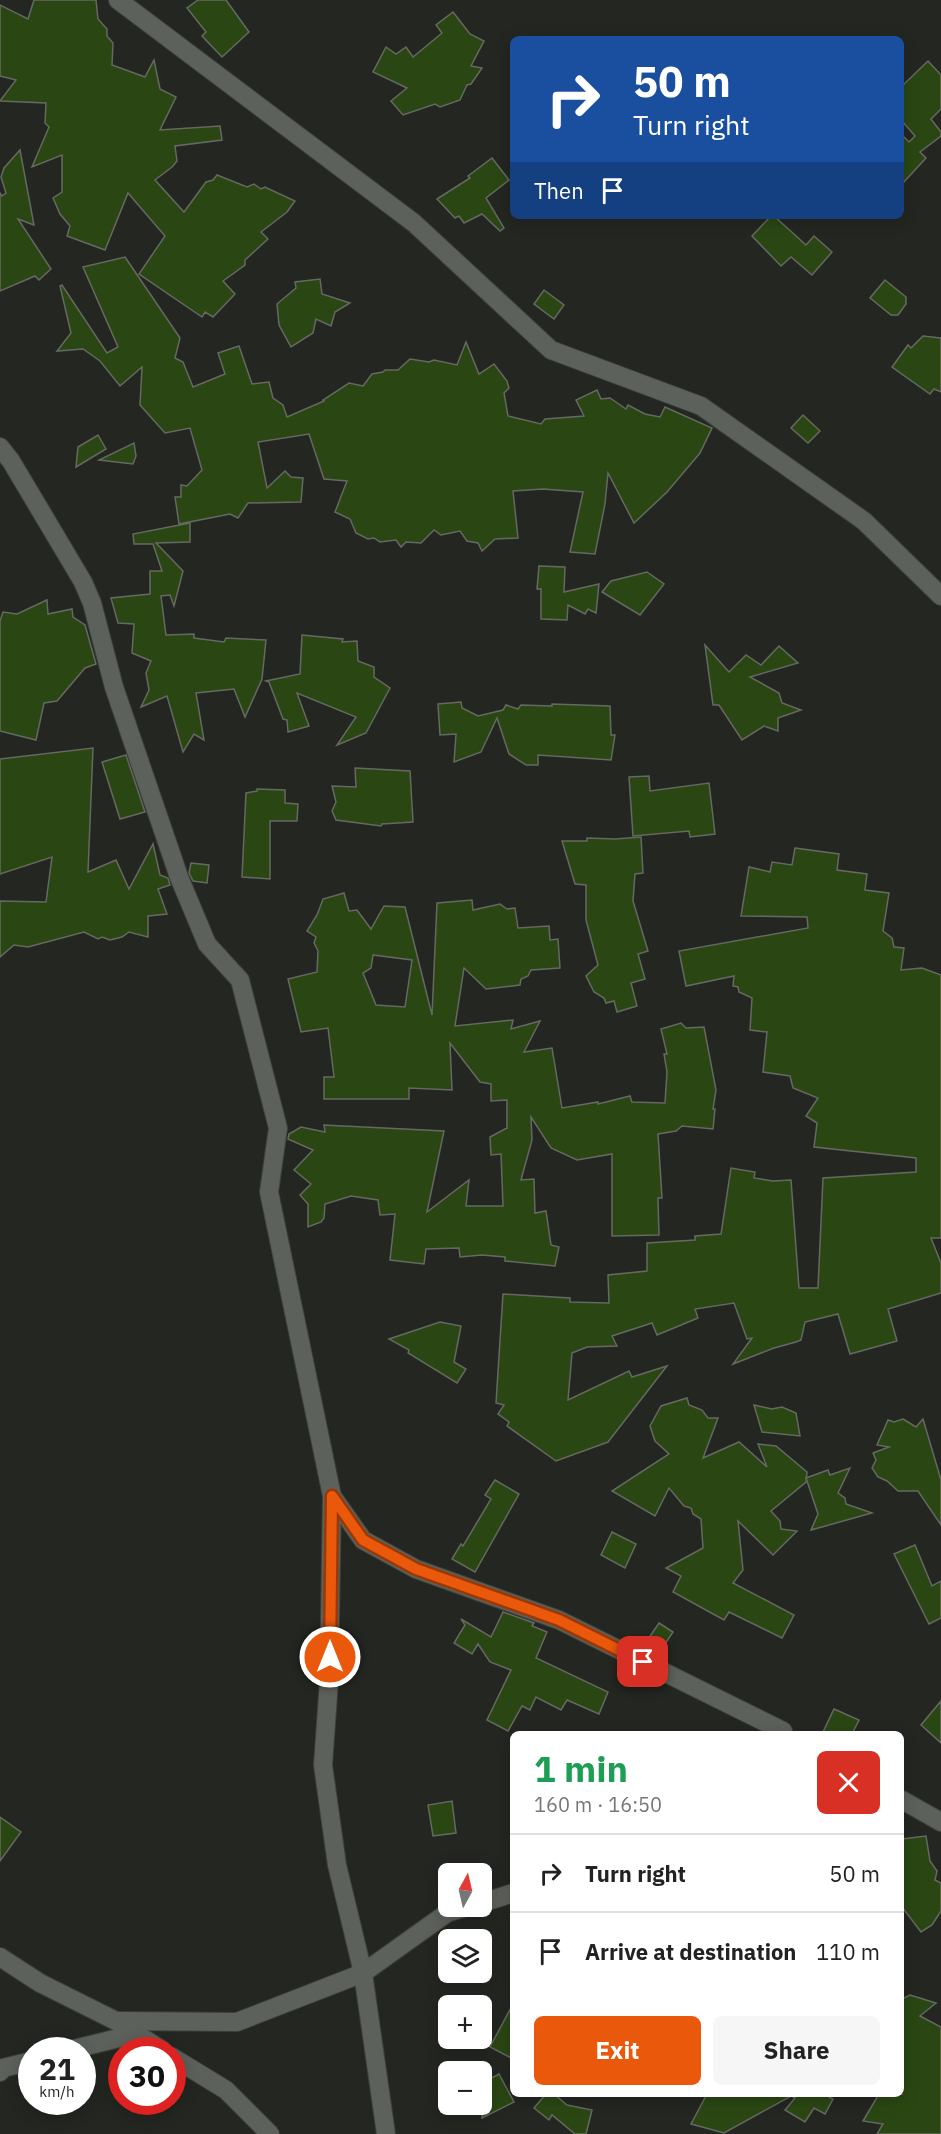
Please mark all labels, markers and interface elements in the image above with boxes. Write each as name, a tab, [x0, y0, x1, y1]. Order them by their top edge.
text: 50 m	[633, 54, 731, 109]
icon: right	[534, 60, 612, 138]
text: Turn right	[633, 107, 750, 142]
icon: arrive	[596, 174, 629, 207]
text: Then	[534, 176, 584, 205]
position arrow	[298, 1625, 362, 1689]
pin	[617, 1636, 668, 1687]
icon: arrive	[626, 1645, 659, 1678]
text: 1 min	[534, 1745, 628, 1792]
button: close	[817, 1751, 880, 1814]
text: 160 m · 16:50	[534, 1791, 662, 1818]
icon: right	[534, 1857, 567, 1890]
text: Turn right	[585, 1859, 686, 1888]
text: 50 m	[829, 1859, 880, 1888]
north arrow	[438, 1863, 492, 1917]
map controls	[438, 1863, 492, 2115]
button: layers	[438, 1929, 492, 1983]
icon: arrive	[534, 1935, 567, 1968]
text: Arrive at destination	[585, 1937, 796, 1966]
text: 110 m	[816, 1937, 880, 1966]
button: +	[438, 1995, 492, 2049]
button: Exit	[534, 2016, 701, 2085]
button: Share	[713, 2016, 880, 2085]
speed limit sign: 30	[108, 2037, 186, 2115]
text: 21	[39, 2049, 75, 2088]
button: −	[438, 2061, 492, 2115]
text: km/h	[39, 2082, 75, 2101]

